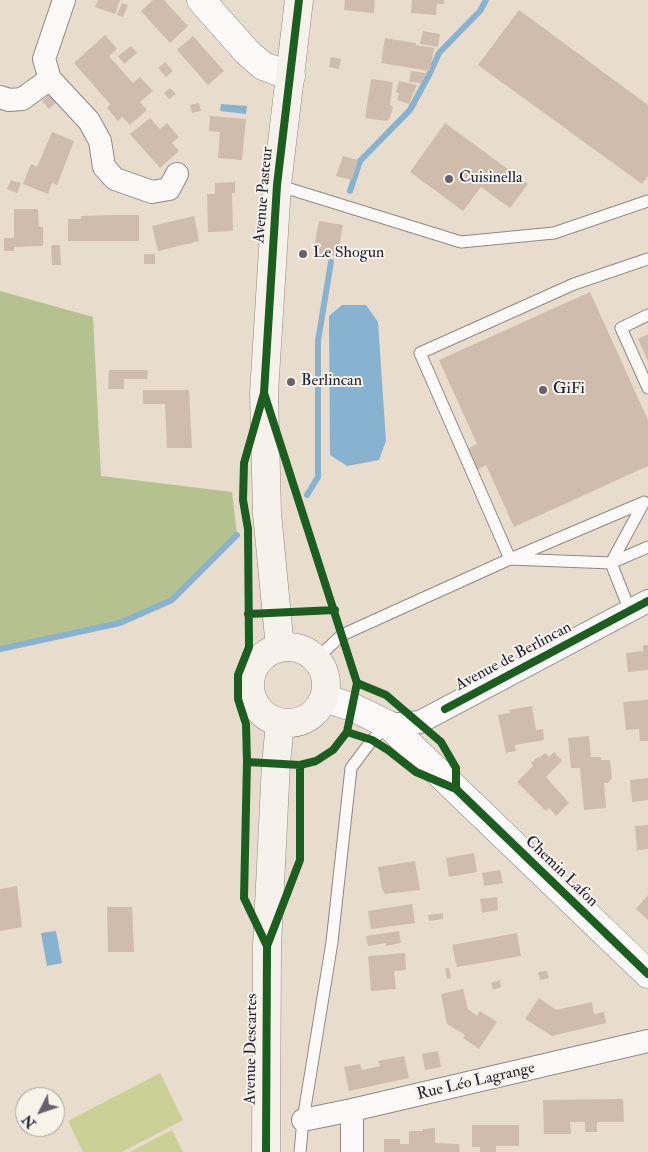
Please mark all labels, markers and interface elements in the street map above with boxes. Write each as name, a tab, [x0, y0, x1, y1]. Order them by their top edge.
street label: Avenue Pasteur	[250, 146, 278, 244]
place label: Cuisinella	[459, 169, 523, 189]
marker: Cuisinella	[443, 173, 455, 185]
place label: Le Shogun	[313, 244, 384, 264]
marker: Le Shogun	[297, 248, 309, 260]
place label: Berlincan	[301, 372, 362, 392]
marker: Berlincan	[285, 376, 297, 388]
place label: GiFi	[553, 380, 585, 400]
marker: GiFi	[537, 384, 549, 396]
street label: Avenue de Berlincan	[453, 618, 575, 696]
street label: Chemin Lafon	[520, 832, 602, 912]
street label: Avenue Descartes	[241, 993, 263, 1105]
street label: Rue Léo Lagrange	[415, 1059, 537, 1105]
north arrow	[15, 1087, 65, 1137]
text: N	[19, 1111, 40, 1132]

